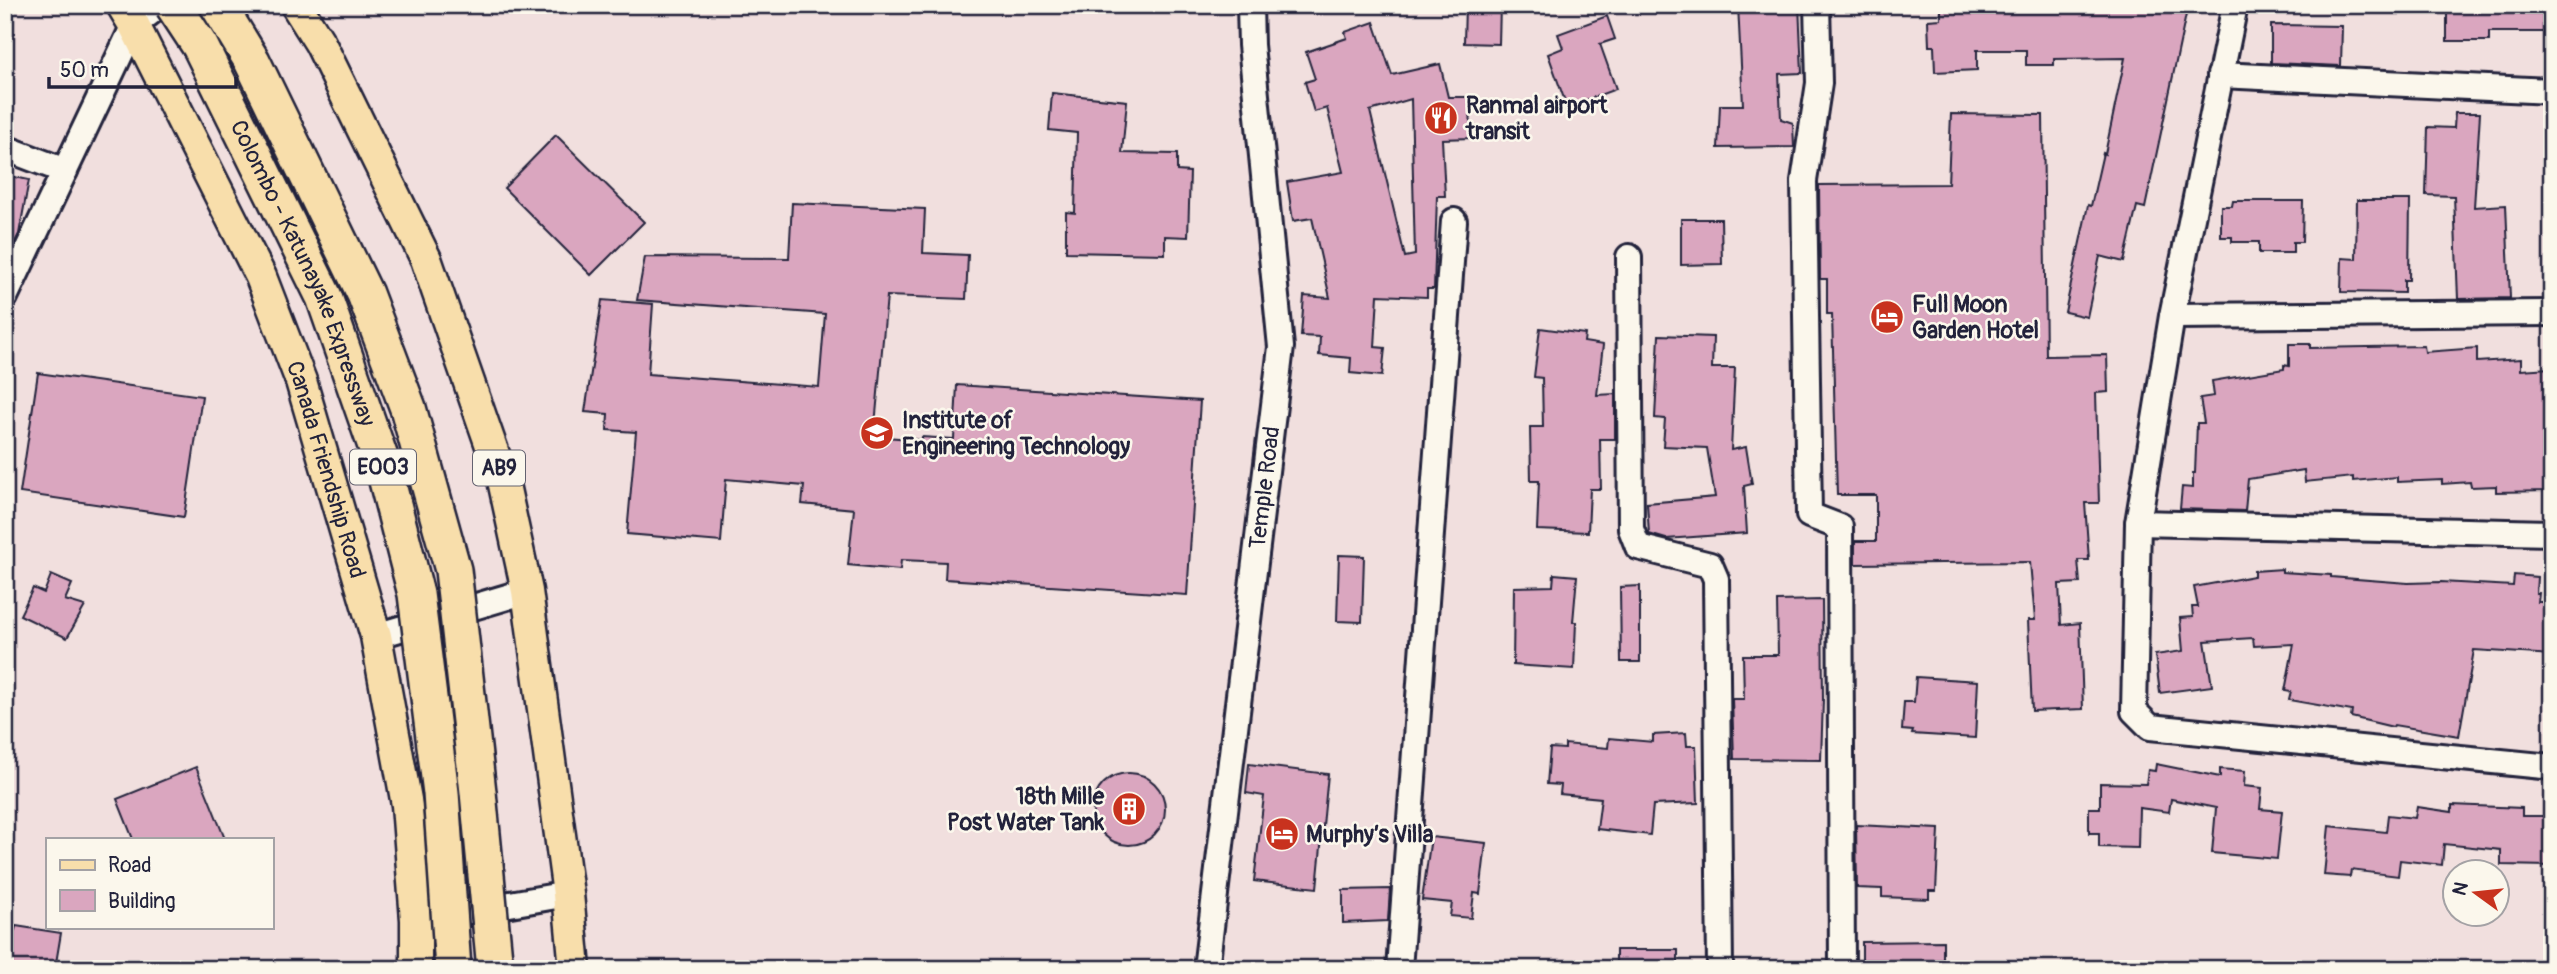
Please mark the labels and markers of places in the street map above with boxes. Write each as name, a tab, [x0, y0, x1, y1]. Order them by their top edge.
place label: Ranmal airport transit	[1465, 91, 1608, 146]
restaurant icon: Ranmal airport transit	[1422, 99, 1460, 137]
place label: Full Moon Garden Hotel	[1912, 290, 2039, 345]
hotel icon: Full Moon Garden Hotel	[1868, 298, 1906, 336]
place label: Institute of Engineering Technology	[902, 406, 1130, 461]
school or university icon: Institute of Engineering Technology	[858, 414, 896, 452]
place label: 18th Mille Post Water Tank	[947, 782, 1105, 837]
building icon: 18th Mille Post Water Tank	[1110, 790, 1148, 828]
hotel icon: Murphy’s Villa	[1263, 815, 1301, 853]
place label: Murphy’s Villa	[1306, 820, 1434, 849]

